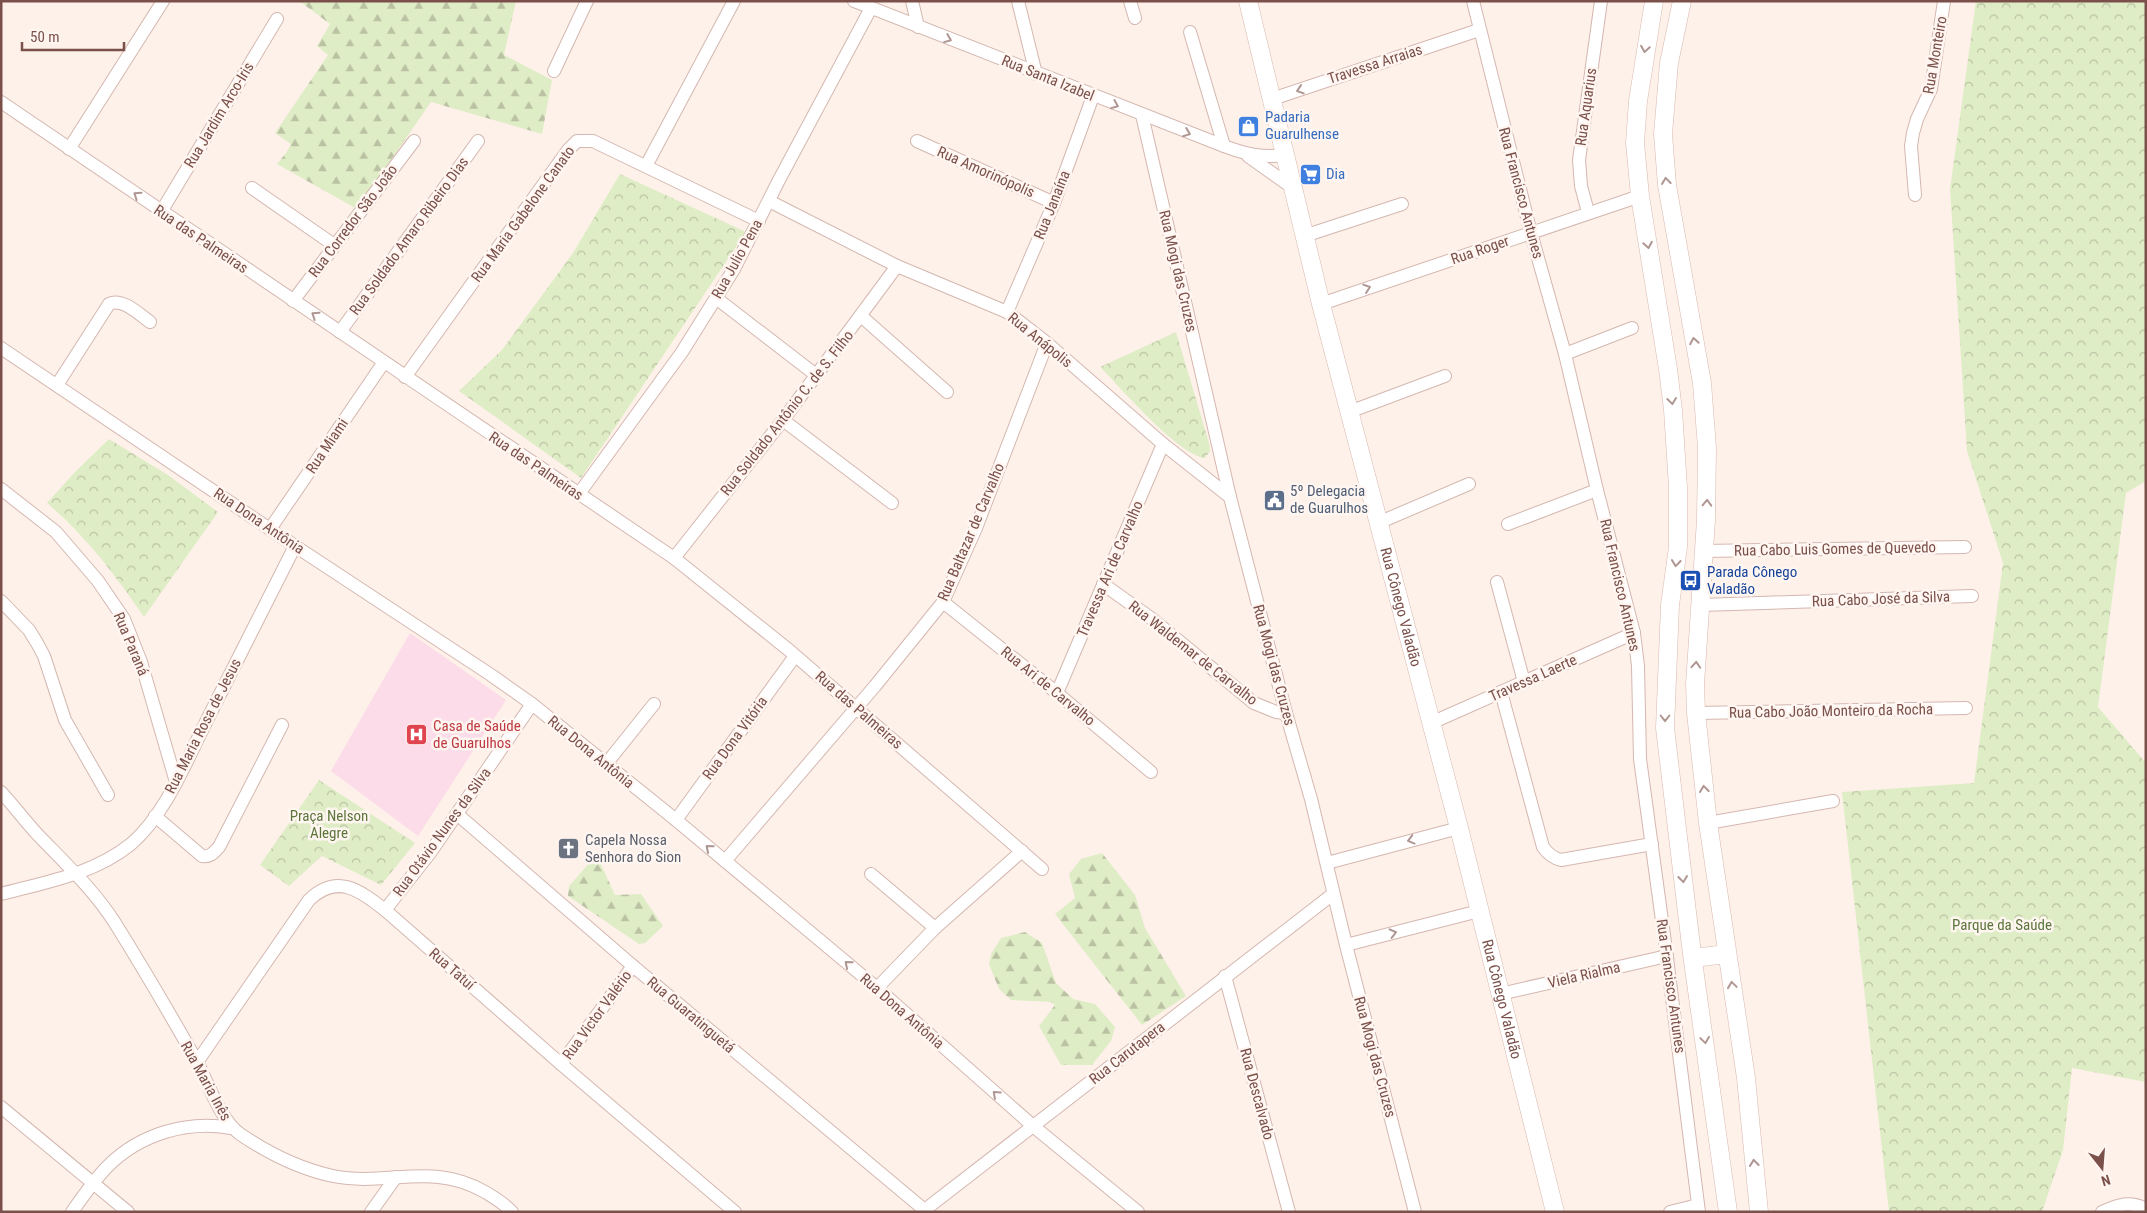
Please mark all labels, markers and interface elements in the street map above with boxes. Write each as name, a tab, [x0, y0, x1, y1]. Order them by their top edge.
street label: Rua Monteiro	[1919, 15, 1951, 95]
scale bar	[22, 20, 125, 52]
text: 50 m	[30, 28, 60, 46]
one-way arrow	[943, 32, 952, 43]
street label: Travessa Arraias	[1325, 40, 1425, 88]
one-way arrow	[1641, 45, 1651, 54]
street label: Rua Santa Izabel	[999, 51, 1097, 105]
street label: Rua Jardim Arco-Iris	[180, 59, 258, 171]
street label: Rua Aquarius	[1572, 67, 1600, 147]
one-way arrow	[1297, 84, 1305, 94]
one-way arrow	[1110, 99, 1119, 109]
place label: Padaria Guarulhense	[1265, 108, 1339, 143]
shop icon: Padaria Guarulhense	[1237, 114, 1261, 138]
street label: Rua Francisco Antunes	[1495, 125, 1547, 261]
one-way arrow	[1182, 126, 1191, 137]
street label: Rua Maria Gabelone Canato	[467, 142, 579, 286]
street label: Rua Amorinópolis	[934, 142, 1038, 202]
street label: Rua Soldado Amaro Ribeiro Dias	[346, 153, 472, 318]
street label: Rua Corredor São João	[305, 161, 401, 281]
supermarket icon: Dia	[1298, 162, 1322, 186]
place label: Dia	[1326, 165, 1345, 183]
street label: Rua Janaína	[1030, 168, 1074, 242]
one-way arrow	[1661, 177, 1672, 185]
one-way arrow	[133, 192, 143, 201]
street label: Rua das Palmeiras	[150, 201, 252, 277]
street label: Rua Mogi das Cruzes	[1155, 208, 1201, 334]
street label: Rua Julio Pena	[708, 216, 766, 302]
street label: Rua Roger	[1449, 232, 1512, 268]
one-way arrow	[1642, 241, 1652, 250]
one-way arrow	[1362, 284, 1371, 294]
street label: Rua Anápolis	[1004, 309, 1076, 372]
one-way arrow	[311, 312, 320, 322]
street label: Rua Soldado Antônio C. de S. Filho	[717, 327, 857, 499]
one-way arrow	[1690, 337, 1700, 345]
one-way arrow	[1666, 397, 1677, 405]
street label: Rua Miami	[302, 415, 352, 477]
street label: Rua das Palmeiras	[485, 428, 587, 504]
street label: Rua Baltazar de Carvalho	[934, 460, 1008, 604]
place label: 5º Delegacia de Guarulhos	[1290, 482, 1368, 517]
street label: Rua Dona Antônia	[210, 484, 308, 558]
public building icon: 5º Delegacia de Guarulhos	[1262, 488, 1286, 512]
street label: Travessa Ari de Carvalho	[1073, 498, 1147, 640]
one-way arrow	[1702, 498, 1712, 506]
street label: Rua Francisco Antunes	[1596, 517, 1644, 653]
street label: Rua Cabo Luis Gomes de Quevedo	[1734, 538, 1936, 560]
street label: Rua Cônego Valadão	[1376, 545, 1425, 669]
one-way arrow	[1671, 559, 1682, 567]
place label: Parada Cônego Valadão	[1707, 563, 1797, 598]
bus stop icon: Parada Cônego Valadão	[1679, 569, 1703, 593]
street label: Rua Cabo José da Silva	[1812, 588, 1950, 610]
street label: Rua Waldemar de Carvalho	[1125, 597, 1261, 709]
street label: Rua Mogi das Cruzes	[1249, 603, 1299, 728]
street label: Rua Paraná	[110, 610, 152, 678]
street label: Rua Ari de Carvalho	[997, 643, 1099, 729]
street label: Travessa Laerte	[1486, 651, 1580, 705]
street label: Rua Maria Rosa de Jesus	[161, 655, 245, 797]
one-way arrow	[1691, 660, 1702, 668]
street label: Rua das Palmeiras	[812, 667, 906, 753]
street label: Rua Dona Vitória	[699, 693, 771, 783]
street label: Rua Cabo João Monteiro da Rocha	[1729, 700, 1933, 722]
street label: Rua Dona Antônia	[544, 712, 638, 792]
one-way arrow	[1660, 714, 1670, 722]
place label: Casa de Saúde de Guarulhos	[433, 717, 521, 752]
hospital icon: Casa de Saúde de Guarulhos	[405, 723, 429, 747]
street label: Rua Otávio Nunes da Silva	[389, 764, 495, 900]
one-way arrow	[1699, 785, 1710, 793]
park label: Praça Nelson Alegre	[290, 807, 368, 842]
place label: Capela Nossa Senhora do Sion	[585, 831, 681, 866]
one-way arrow	[1407, 834, 1416, 845]
church icon: Capela Nossa Senhora do Sion	[557, 837, 581, 861]
one-way arrow	[706, 845, 715, 854]
one-way arrow	[1677, 875, 1688, 883]
park label: Parque da Saúde	[1952, 916, 2052, 934]
street label: Rua Francisco Antunes	[1653, 918, 1689, 1054]
one-way arrow	[1388, 928, 1397, 939]
street label: Rua Cônego Valadão	[1478, 937, 1525, 1061]
street label: Rua Tatuí	[425, 944, 480, 995]
street label: Viela Rialma	[1546, 958, 1622, 992]
one-way arrow	[844, 960, 853, 969]
street label: Rua Victor Valério	[559, 967, 635, 1063]
street label: Rua Dona Antônia	[856, 970, 948, 1052]
street label: Rua Guaratinguetá	[643, 973, 739, 1057]
one-way arrow	[1727, 980, 1738, 988]
street label: Rua Mogi das Cruzes	[1350, 995, 1400, 1120]
street label: Rua Carutapera	[1086, 1018, 1168, 1088]
one-way arrow	[1699, 1036, 1709, 1044]
street label: Rua Maria Inês	[177, 1038, 235, 1124]
street label: Rua Descalvado	[1236, 1046, 1278, 1142]
one-way arrow	[993, 1091, 1002, 1100]
north arrow	[2077, 1143, 2127, 1193]
one-way arrow	[1749, 1159, 1760, 1167]
text: N	[2099, 1172, 2112, 1189]

